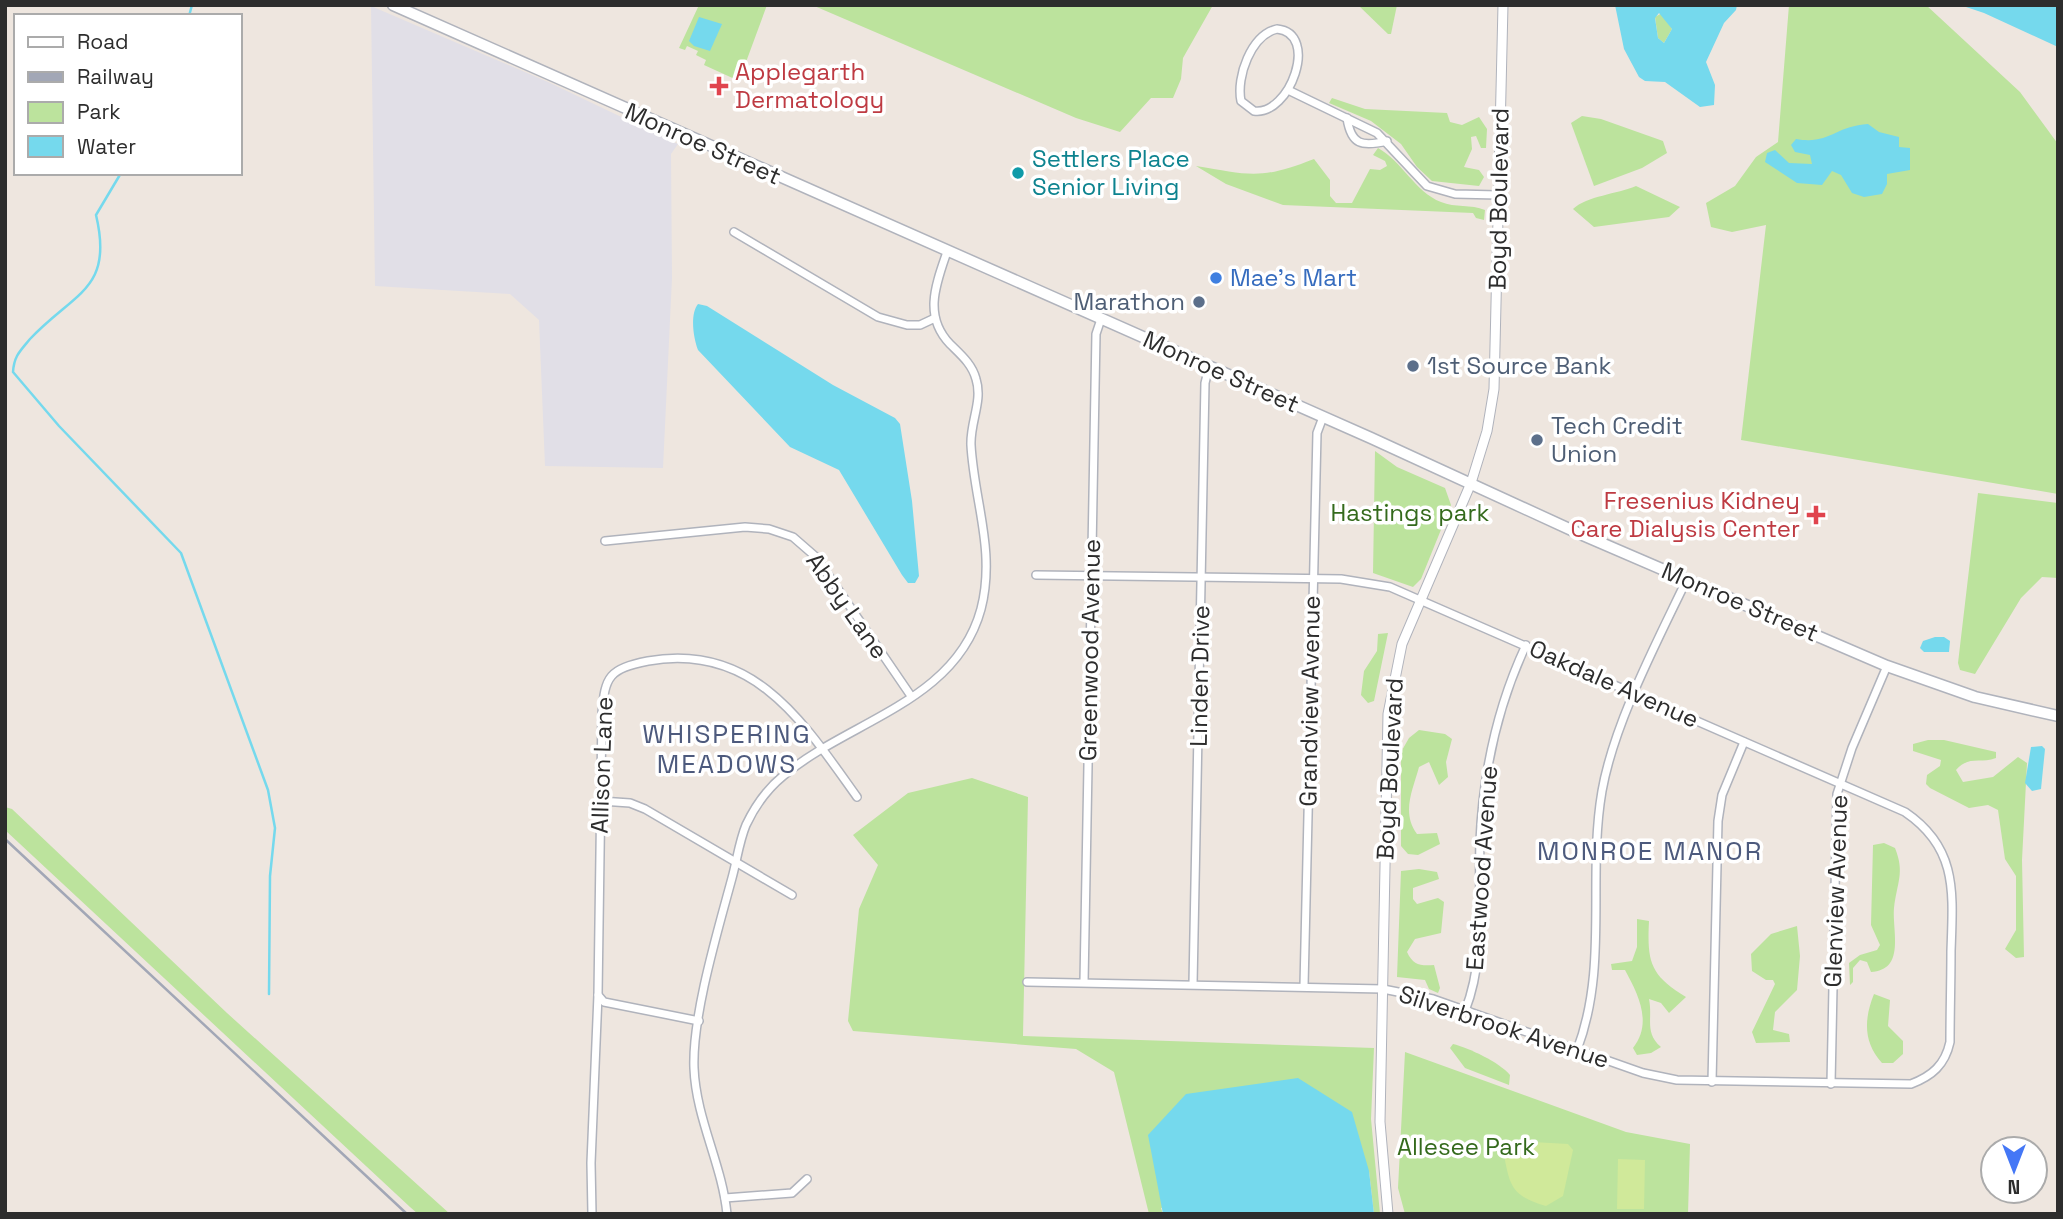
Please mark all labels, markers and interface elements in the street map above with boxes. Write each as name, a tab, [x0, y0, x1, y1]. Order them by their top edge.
legend	[14, 14, 242, 175]
text: Road	[77, 28, 129, 55]
place label: Applegarth Dermatology	[735, 56, 884, 115]
text: Railway	[77, 63, 154, 90]
marker: Applegarth Dermatology	[709, 76, 729, 96]
street label: Monroe Street	[620, 95, 786, 192]
text: Park	[77, 98, 121, 125]
street label: Boyd Boulevard	[1481, 108, 1516, 290]
text: Water	[77, 133, 136, 160]
place label: Settlers Place Senior Living	[1032, 143, 1190, 202]
marker: Settlers Place Senior Living	[1010, 165, 1026, 181]
place label: Mae's Mart	[1230, 262, 1357, 293]
marker: Mae's Mart	[1208, 270, 1224, 286]
place label: Marathon	[1073, 286, 1185, 317]
marker: Marathon	[1191, 294, 1207, 310]
street label: Monroe Street	[1138, 323, 1304, 420]
place label: 1st Source Bank	[1427, 350, 1612, 381]
marker: 1st Source Bank	[1405, 358, 1421, 374]
place label: Tech Credit Union	[1551, 410, 1683, 469]
marker: Tech Credit Union	[1529, 432, 1545, 448]
place label: Fresenius Kidney Care Dialysis Center	[1570, 485, 1800, 544]
park label: Hastings park	[1331, 497, 1490, 528]
marker: Fresenius Kidney Care Dialysis Center	[1806, 505, 1826, 525]
street label: Greenwood Avenue	[1072, 539, 1107, 761]
street label: Abby Lane	[800, 547, 895, 665]
street label: Monroe Street	[1657, 555, 1823, 649]
street label: Grandview Avenue	[1292, 595, 1327, 807]
street label: Linden Drive	[1183, 605, 1216, 747]
street label: Oakdale Avenue	[1525, 632, 1704, 735]
street label: Boyd Boulevard	[1369, 677, 1410, 861]
street label: Allison Lane	[584, 696, 619, 834]
district label: WHISPERING MEADOWS	[642, 717, 812, 781]
street label: Eastwood Avenue	[1459, 764, 1504, 971]
street label: Glenview Avenue	[1817, 794, 1854, 988]
district label: MONROE MANOR	[1537, 834, 1763, 868]
street label: Silverbrook Avenue	[1395, 978, 1613, 1075]
park label: Allesee Park	[1397, 1131, 1535, 1162]
north arrow	[1979, 1135, 2049, 1205]
text: N	[2008, 1174, 2020, 1199]

